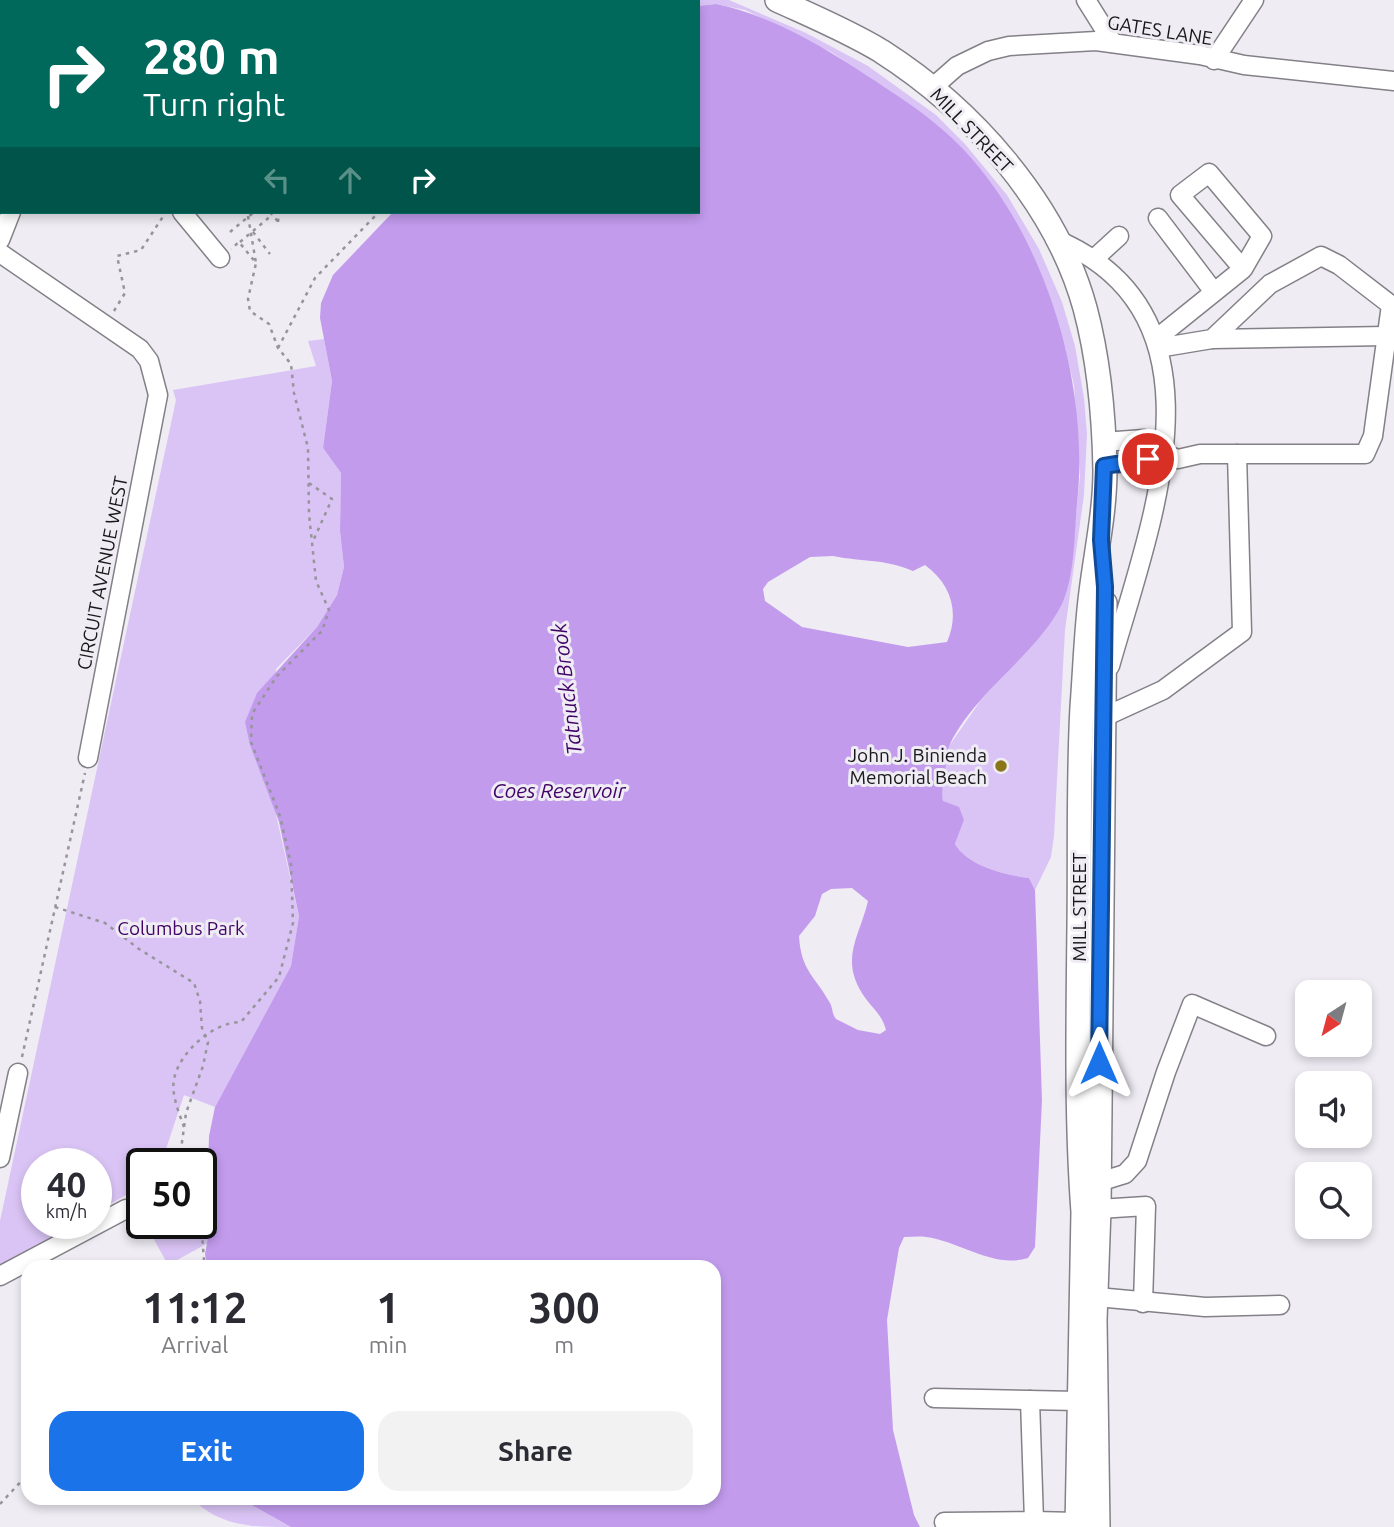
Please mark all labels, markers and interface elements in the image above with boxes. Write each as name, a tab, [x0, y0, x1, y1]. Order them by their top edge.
street label: GATES LANE	[1106, 11, 1214, 49]
icon: right	[28, 28, 119, 119]
text: 280 m	[143, 28, 280, 83]
street label: MILL STREET	[926, 83, 1018, 177]
text: Turn right	[143, 86, 285, 122]
icon: left	[258, 161, 296, 199]
icon: ahead	[331, 161, 369, 199]
icon: right	[404, 161, 442, 199]
pin	[1118, 429, 1178, 489]
icon: arrive	[1129, 440, 1167, 478]
street label: CIRCUIT AVENUE WEST	[72, 474, 132, 672]
water label: Tatnuck Brook	[546, 622, 586, 756]
place label: John J. Binienda Memorial Beach	[848, 744, 987, 788]
marker: John J. Binienda Memorial Beach	[993, 758, 1009, 774]
water label: Coes Reservoir	[492, 778, 627, 802]
street label: MILL STREET	[1068, 852, 1090, 962]
park label: Columbus Park	[117, 917, 245, 939]
north arrow	[1295, 980, 1372, 1057]
map controls	[1295, 980, 1372, 1239]
position arrow	[1062, 1026, 1136, 1100]
button: sound	[1295, 1071, 1372, 1148]
speed limit sign: 50	[126, 1148, 217, 1239]
button: search	[1295, 1162, 1372, 1239]
text: 40	[47, 1164, 86, 1204]
text: km/h	[46, 1201, 87, 1221]
text: 11:12	[142, 1284, 247, 1331]
text: 1	[376, 1284, 400, 1331]
text: 300	[529, 1284, 600, 1331]
text: Arrival	[161, 1332, 228, 1357]
text: min	[369, 1332, 407, 1357]
text: m	[554, 1332, 574, 1357]
button: Exit	[49, 1411, 364, 1491]
button: Share	[378, 1411, 693, 1491]

